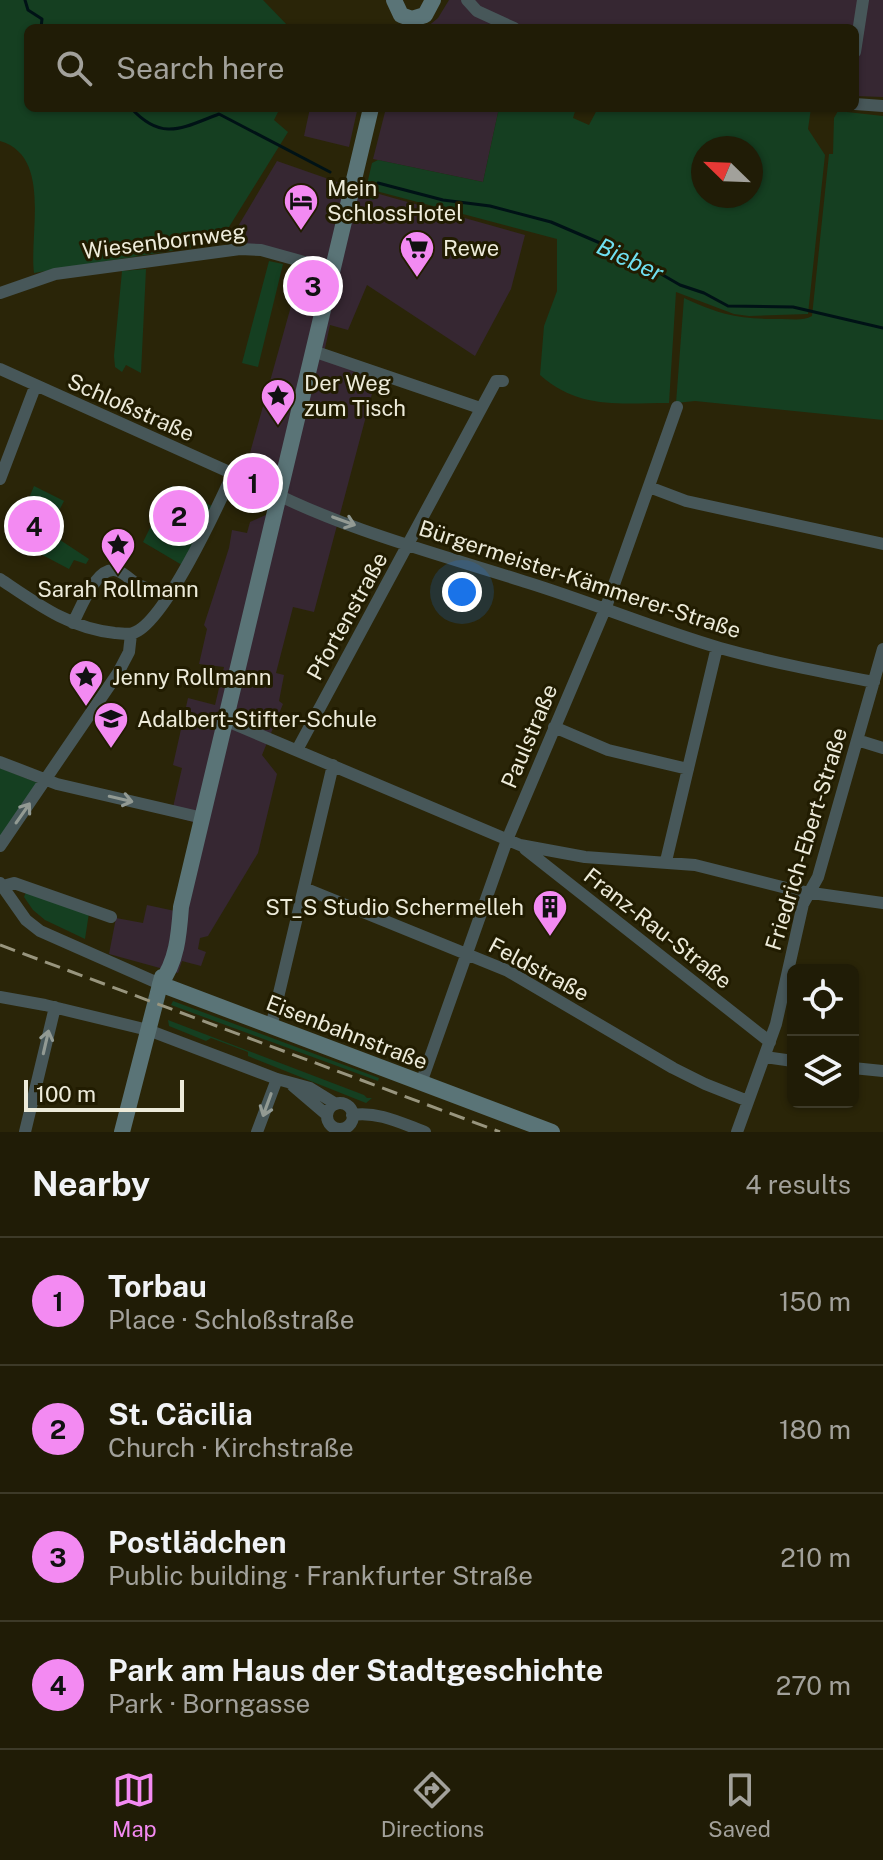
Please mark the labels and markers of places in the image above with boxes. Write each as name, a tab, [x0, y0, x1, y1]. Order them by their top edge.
place label: Mein SchlossHotel	[327, 175, 463, 226]
hotel icon: Mein SchlossHotel	[282, 182, 320, 232]
supermarket icon: Rewe	[398, 229, 436, 279]
place label: Rewe	[443, 235, 499, 261]
pin: 3	[287, 256, 339, 316]
place label: Der Weg zum Tisch	[304, 370, 406, 421]
place icon: Der Weg zum Tisch	[259, 377, 297, 427]
pin: 1	[227, 453, 279, 513]
pin: 2	[153, 486, 205, 546]
pin: 4	[8, 496, 60, 556]
place icon: Sarah Rollmann	[99, 526, 137, 576]
place label: Sarah Rollmann	[37, 576, 199, 602]
place icon: Jenny Rollmann	[67, 658, 105, 708]
place label: Jenny Rollmann	[112, 664, 271, 690]
school or university icon: Adalbert-Stifter-Schule	[92, 700, 130, 750]
place label: Adalbert-Stifter-Schule	[137, 706, 377, 732]
building icon: ST_S Studio Schermelleh	[531, 888, 569, 938]
place label: ST_S Studio Schermelleh	[265, 894, 524, 920]

